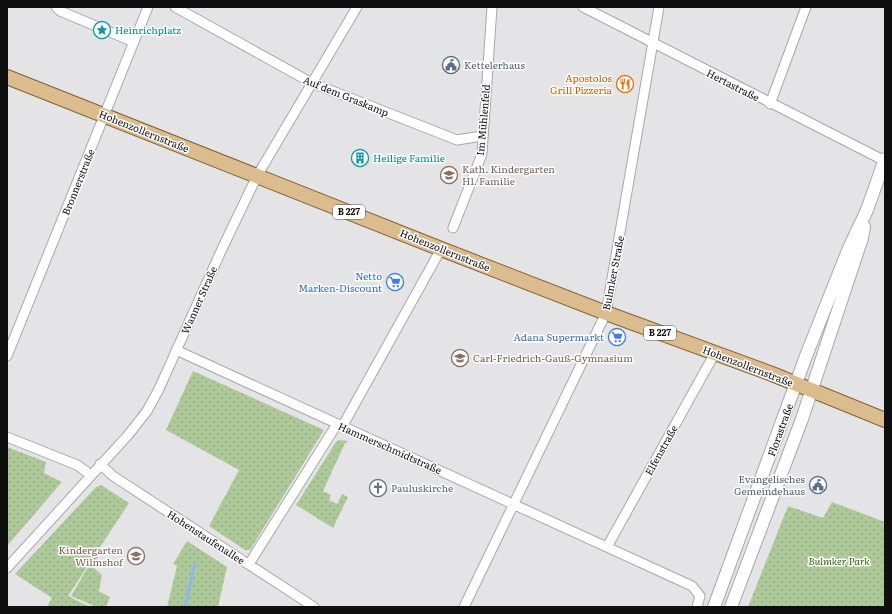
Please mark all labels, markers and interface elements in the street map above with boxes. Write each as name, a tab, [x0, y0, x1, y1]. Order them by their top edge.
place icon: Heinrichplatz	[92, 20, 112, 40]
place label: Heinrichplatz	[115, 22, 181, 37]
public building icon: Kettelerhaus	[441, 55, 461, 75]
place label: Kettelerhaus	[464, 57, 525, 72]
street label: Hertastraße	[704, 65, 762, 104]
place label: Apostolos Grill Pizzeria	[550, 70, 613, 97]
street label: Auf dem Graskamp	[301, 72, 391, 120]
restaurant icon: Apostolos Grill Pizzeria	[615, 74, 635, 94]
street label: Im Mühlenfeld	[472, 84, 493, 156]
street label: Hohenzollernstraße	[97, 106, 192, 155]
street label: Bronnerstraße	[57, 146, 98, 217]
building icon: Heilige Familie	[350, 148, 370, 168]
place label: Heilige Familie	[373, 150, 445, 165]
place label: Kath. Kindergarten Hl. Familie	[462, 161, 555, 188]
school or university icon: Kath. Kindergarten Hl. Familie	[439, 165, 459, 185]
road number: B 227	[333, 205, 365, 219]
street label: Hohenzollernstraße	[398, 225, 493, 274]
street label: Bulmker Straße	[598, 234, 627, 311]
street label: Wanner Straße	[177, 264, 220, 336]
place label: Netto Marken-Discount	[298, 268, 382, 295]
supermarket icon: Netto Marken-Discount	[385, 272, 405, 292]
road number: B 227	[644, 326, 676, 340]
supermarket icon: Adana Supermarkt	[607, 327, 627, 347]
place label: Adana Supermarkt	[513, 329, 604, 344]
street label: Hohenzollernstraße	[701, 341, 796, 390]
school or university icon: Carl-Friedrich-Gauß-Gymnasium	[450, 348, 470, 368]
place label: Carl-Friedrich-Gauß-Gymnasium	[473, 350, 633, 365]
street label: Florastraße	[763, 401, 796, 458]
street label: Hammerschmidtstraße	[336, 418, 444, 477]
street label: Elfenstraße	[641, 422, 681, 478]
place label: Evangelisches Gemeindehaus	[734, 471, 805, 498]
public building icon: Evangelisches Gemeindehaus	[808, 475, 828, 495]
church icon: Pauluskirche	[368, 478, 388, 498]
place label: Pauluskirche	[391, 480, 453, 495]
street label: Hohenstaufenallee	[164, 506, 248, 567]
place label: Kindergarten Wilmshof	[59, 542, 124, 569]
school or university icon: Kindergarten Wilmshof	[126, 546, 146, 566]
park label: Bulmker Park	[808, 553, 870, 568]

